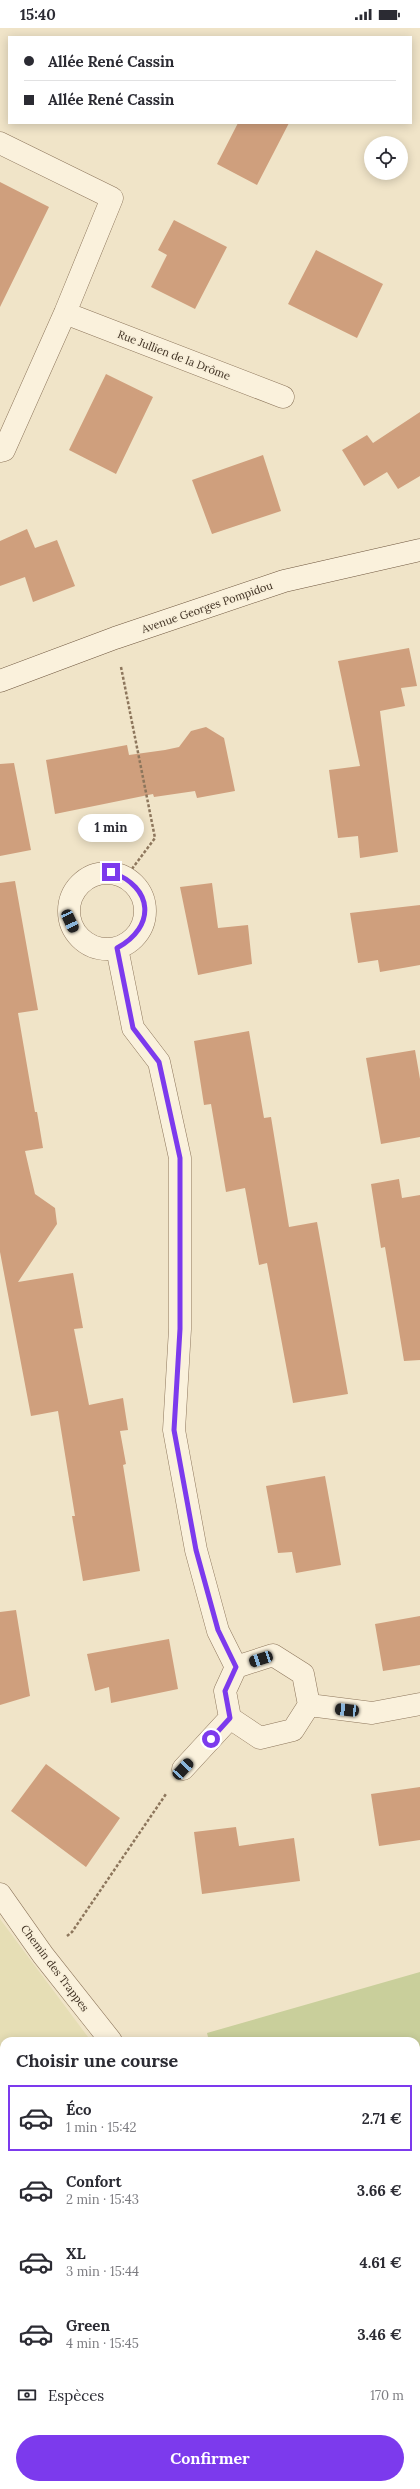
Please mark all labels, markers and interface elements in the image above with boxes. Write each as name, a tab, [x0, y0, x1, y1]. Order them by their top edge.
text: 15:40	[20, 5, 56, 24]
text: Allée René Cassin	[48, 52, 174, 71]
text: Allée René Cassin	[48, 90, 174, 109]
map controls	[364, 136, 408, 180]
button: locate	[364, 136, 408, 180]
street label: Rue Jullien de la Drôme	[116, 327, 232, 383]
street label: Avenue Georges Pompidou	[139, 578, 275, 636]
callout: 1 min	[78, 814, 144, 842]
text: 1 min	[94, 819, 128, 836]
route end	[102, 863, 120, 881]
car	[59, 908, 81, 934]
car	[248, 1650, 274, 1668]
car	[334, 1703, 360, 1717]
route start	[202, 1730, 220, 1748]
car	[170, 1756, 196, 1782]
street label: Chemin des Trappes	[18, 1922, 92, 2014]
text: Choisir une course	[16, 2049, 178, 2072]
icon: car	[18, 2100, 54, 2136]
text: Éco	[66, 2100, 92, 2119]
text: 2.71 €	[362, 2109, 402, 2128]
text: 1 min · 15:42	[66, 2119, 137, 2136]
icon: car	[18, 2172, 54, 2208]
text: Confort	[66, 2172, 122, 2191]
text: 3.66 €	[357, 2181, 402, 2200]
text: 2 min · 15:43	[66, 2191, 139, 2208]
icon: car	[18, 2244, 54, 2280]
text: XL	[66, 2244, 86, 2263]
text: 4.61 €	[360, 2253, 402, 2272]
text: 3 min · 15:44	[66, 2263, 139, 2280]
icon: car	[18, 2316, 54, 2352]
text: Green	[66, 2316, 110, 2335]
text: 3.46 €	[357, 2325, 402, 2344]
text: 4 min · 15:45	[66, 2335, 139, 2352]
icon: cash	[16, 2384, 38, 2406]
text: Espèces	[48, 2386, 104, 2405]
text: 170 m	[370, 2387, 404, 2404]
button: Confirmer	[16, 2435, 404, 2481]

